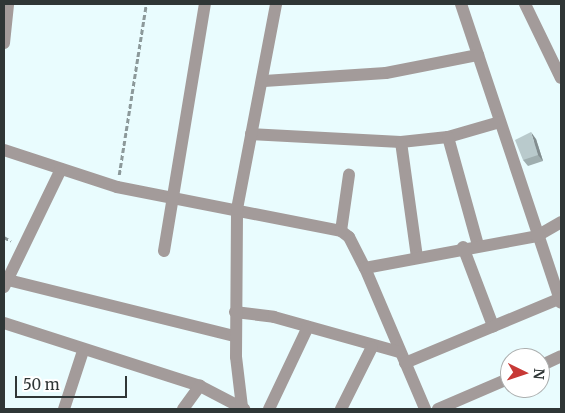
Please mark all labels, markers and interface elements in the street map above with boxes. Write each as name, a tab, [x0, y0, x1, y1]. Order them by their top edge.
north arrow	[500, 348, 550, 398]
scale bar	[18, 366, 130, 398]
text: N	[530, 368, 548, 380]
text: 50 m	[23, 375, 60, 394]

